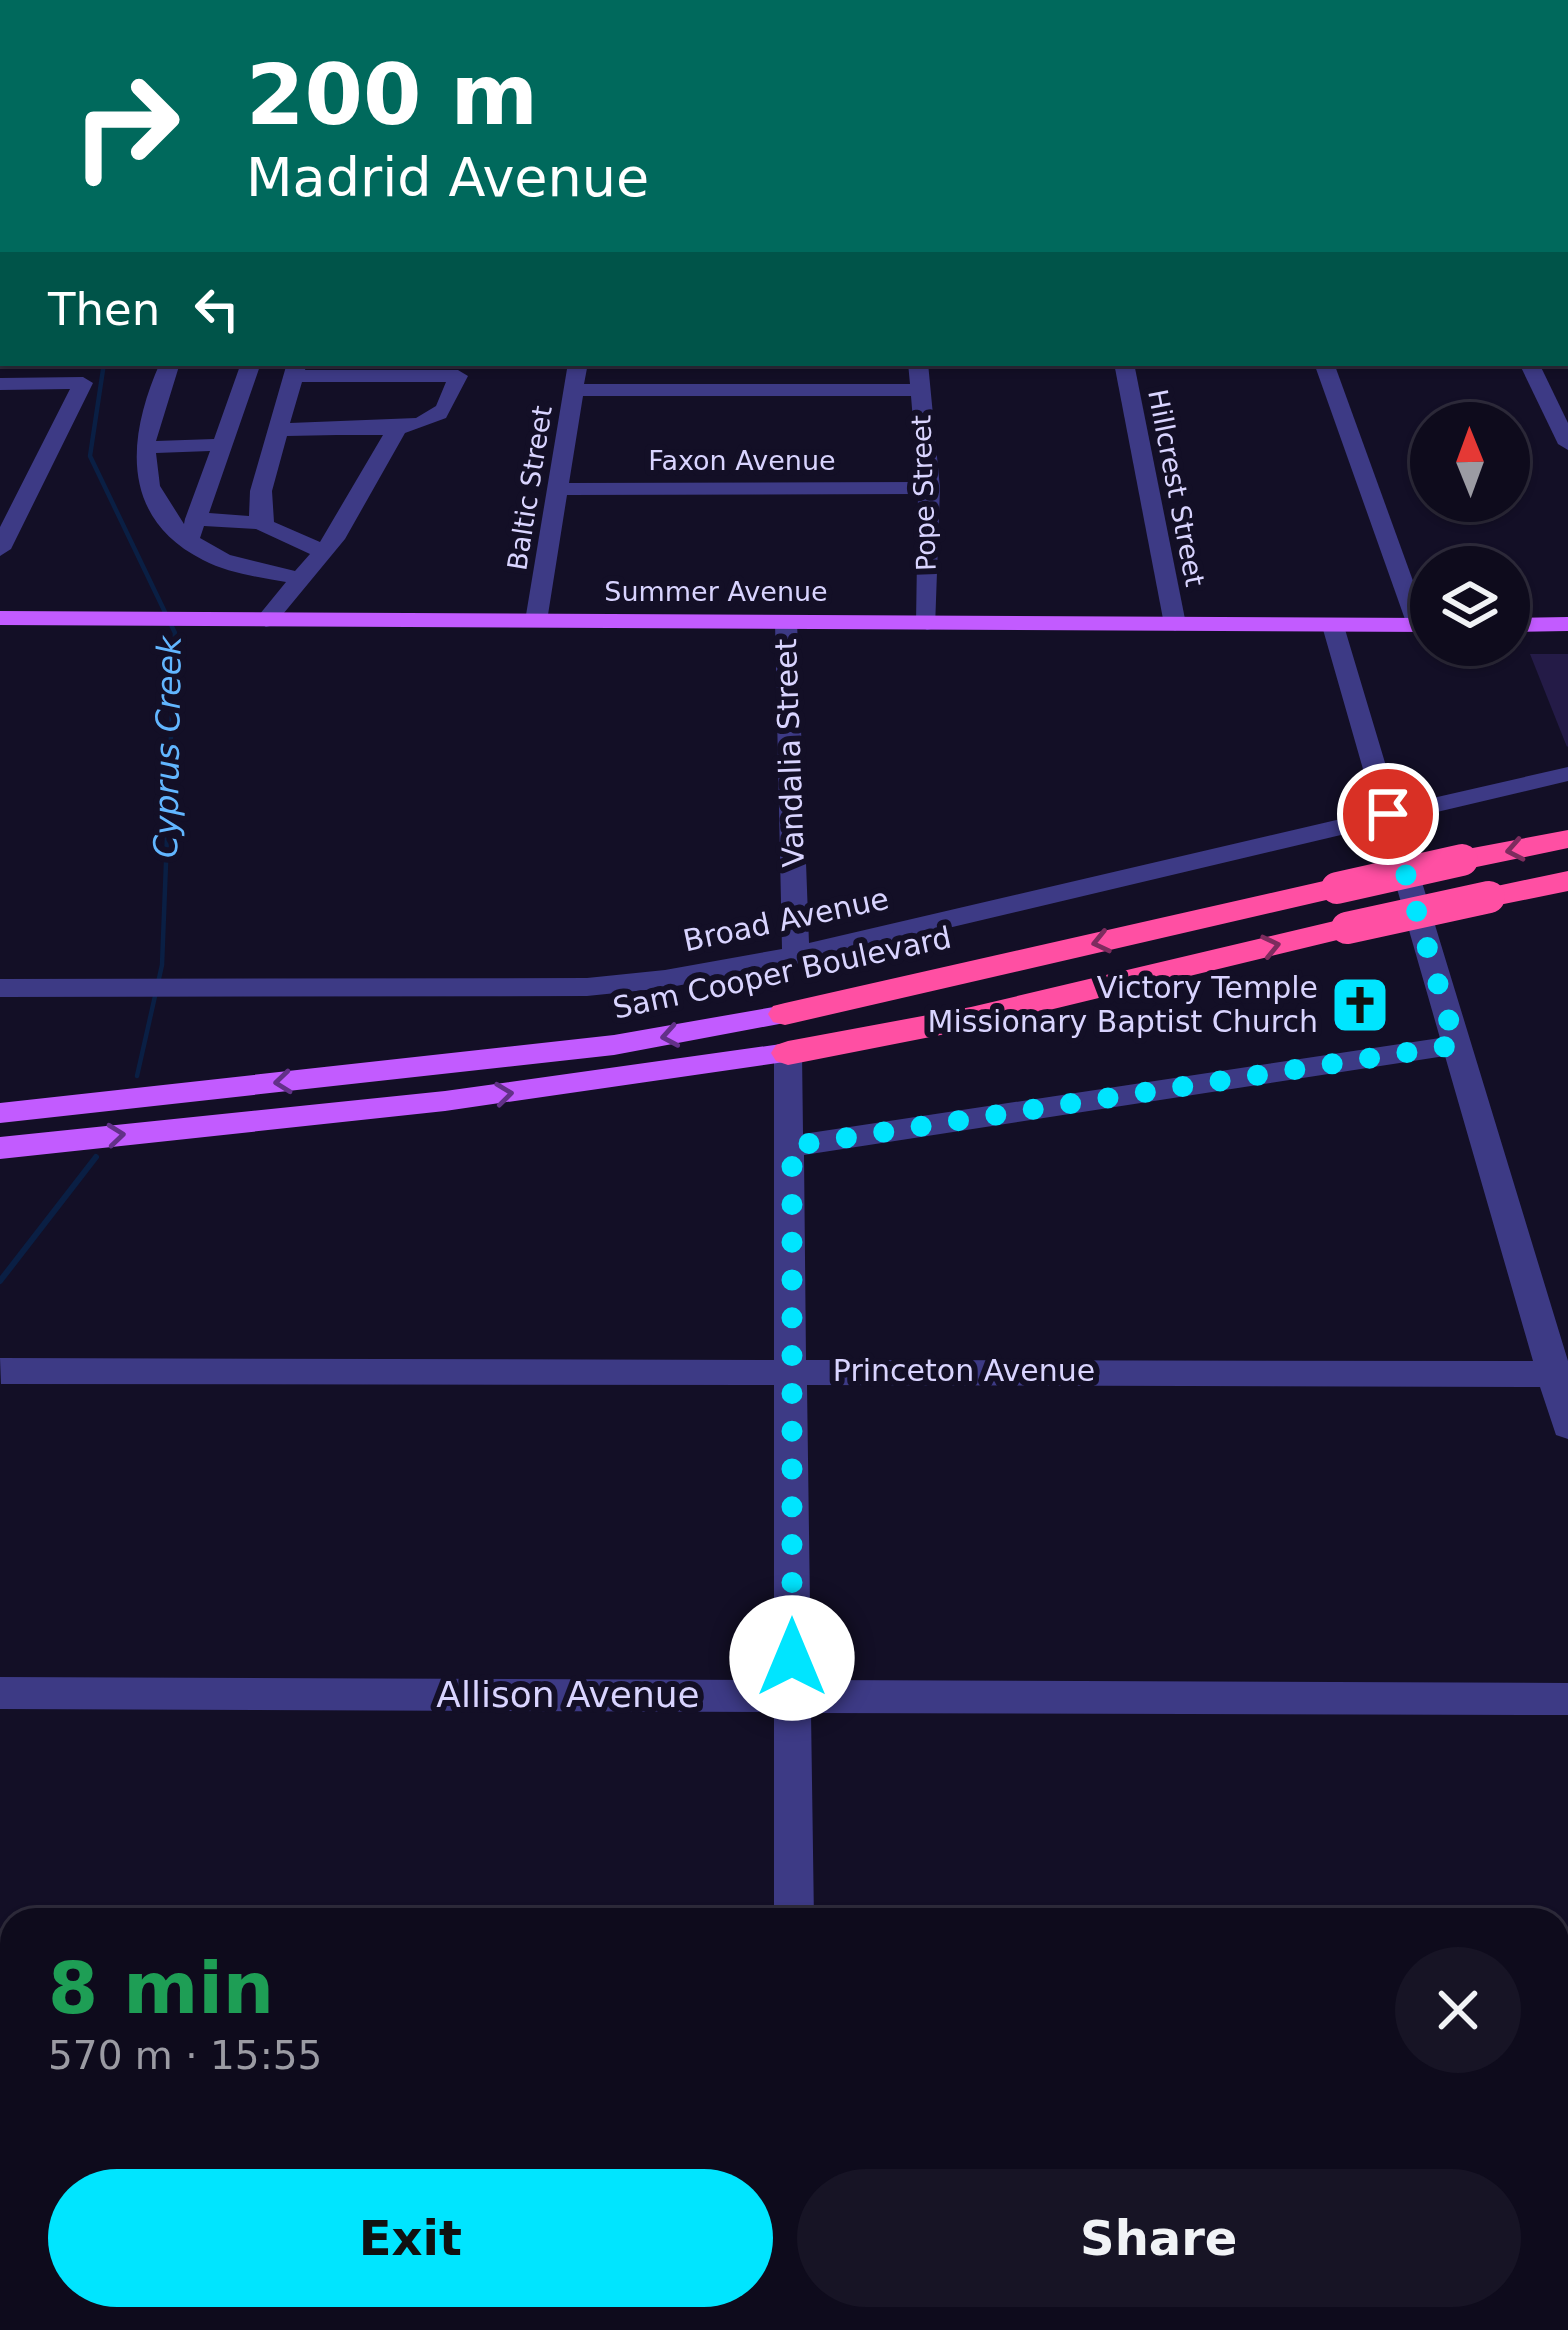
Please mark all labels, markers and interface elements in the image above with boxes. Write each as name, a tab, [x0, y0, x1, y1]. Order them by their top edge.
text: 200 m	[246, 46, 538, 144]
icon: right	[48, 48, 204, 204]
text: Madrid Avenue	[246, 146, 649, 209]
icon: left	[184, 276, 250, 342]
text: Then	[48, 283, 160, 336]
street label: Hillcrest Street	[1142, 387, 1211, 589]
north arrow	[1410, 402, 1530, 522]
map controls	[1410, 402, 1530, 666]
street label: Baltic Street	[501, 403, 558, 572]
street label: Pope Street	[905, 414, 942, 572]
street label: Faxon Avenue	[648, 445, 836, 476]
button: layers	[1410, 546, 1530, 666]
street label: Summer Avenue	[604, 576, 828, 607]
water label: Cyprus Creek	[146, 634, 189, 858]
street label: Vandalia Street	[768, 638, 811, 868]
pin	[1337, 763, 1439, 865]
icon: arrive	[1355, 781, 1421, 847]
one-way arrow	[1505, 836, 1525, 861]
street label: Broad Avenue	[680, 881, 892, 958]
street label: Sam Cooper Boulevard	[610, 920, 954, 1025]
one-way arrow	[1091, 928, 1111, 953]
one-way arrow	[1261, 935, 1281, 960]
place label: Victory Temple Missionary Baptist Church	[928, 970, 1318, 1039]
church icon: Victory Temple Missionary Baptist Church	[1329, 974, 1391, 1036]
one-way arrow	[661, 1023, 681, 1048]
one-way arrow	[273, 1068, 293, 1094]
one-way arrow	[494, 1081, 514, 1107]
one-way arrow	[106, 1123, 126, 1149]
street label: Princeton Avenue	[833, 1353, 1095, 1388]
position arrow	[729, 1595, 855, 1721]
street label: Allison Avenue	[436, 1674, 700, 1715]
text: 8 min	[48, 1946, 274, 2030]
button: close	[1395, 1947, 1521, 2073]
text: 570 m · 15:55	[48, 2033, 322, 2078]
button: Exit	[48, 2169, 773, 2307]
button: Share	[797, 2169, 1521, 2307]

